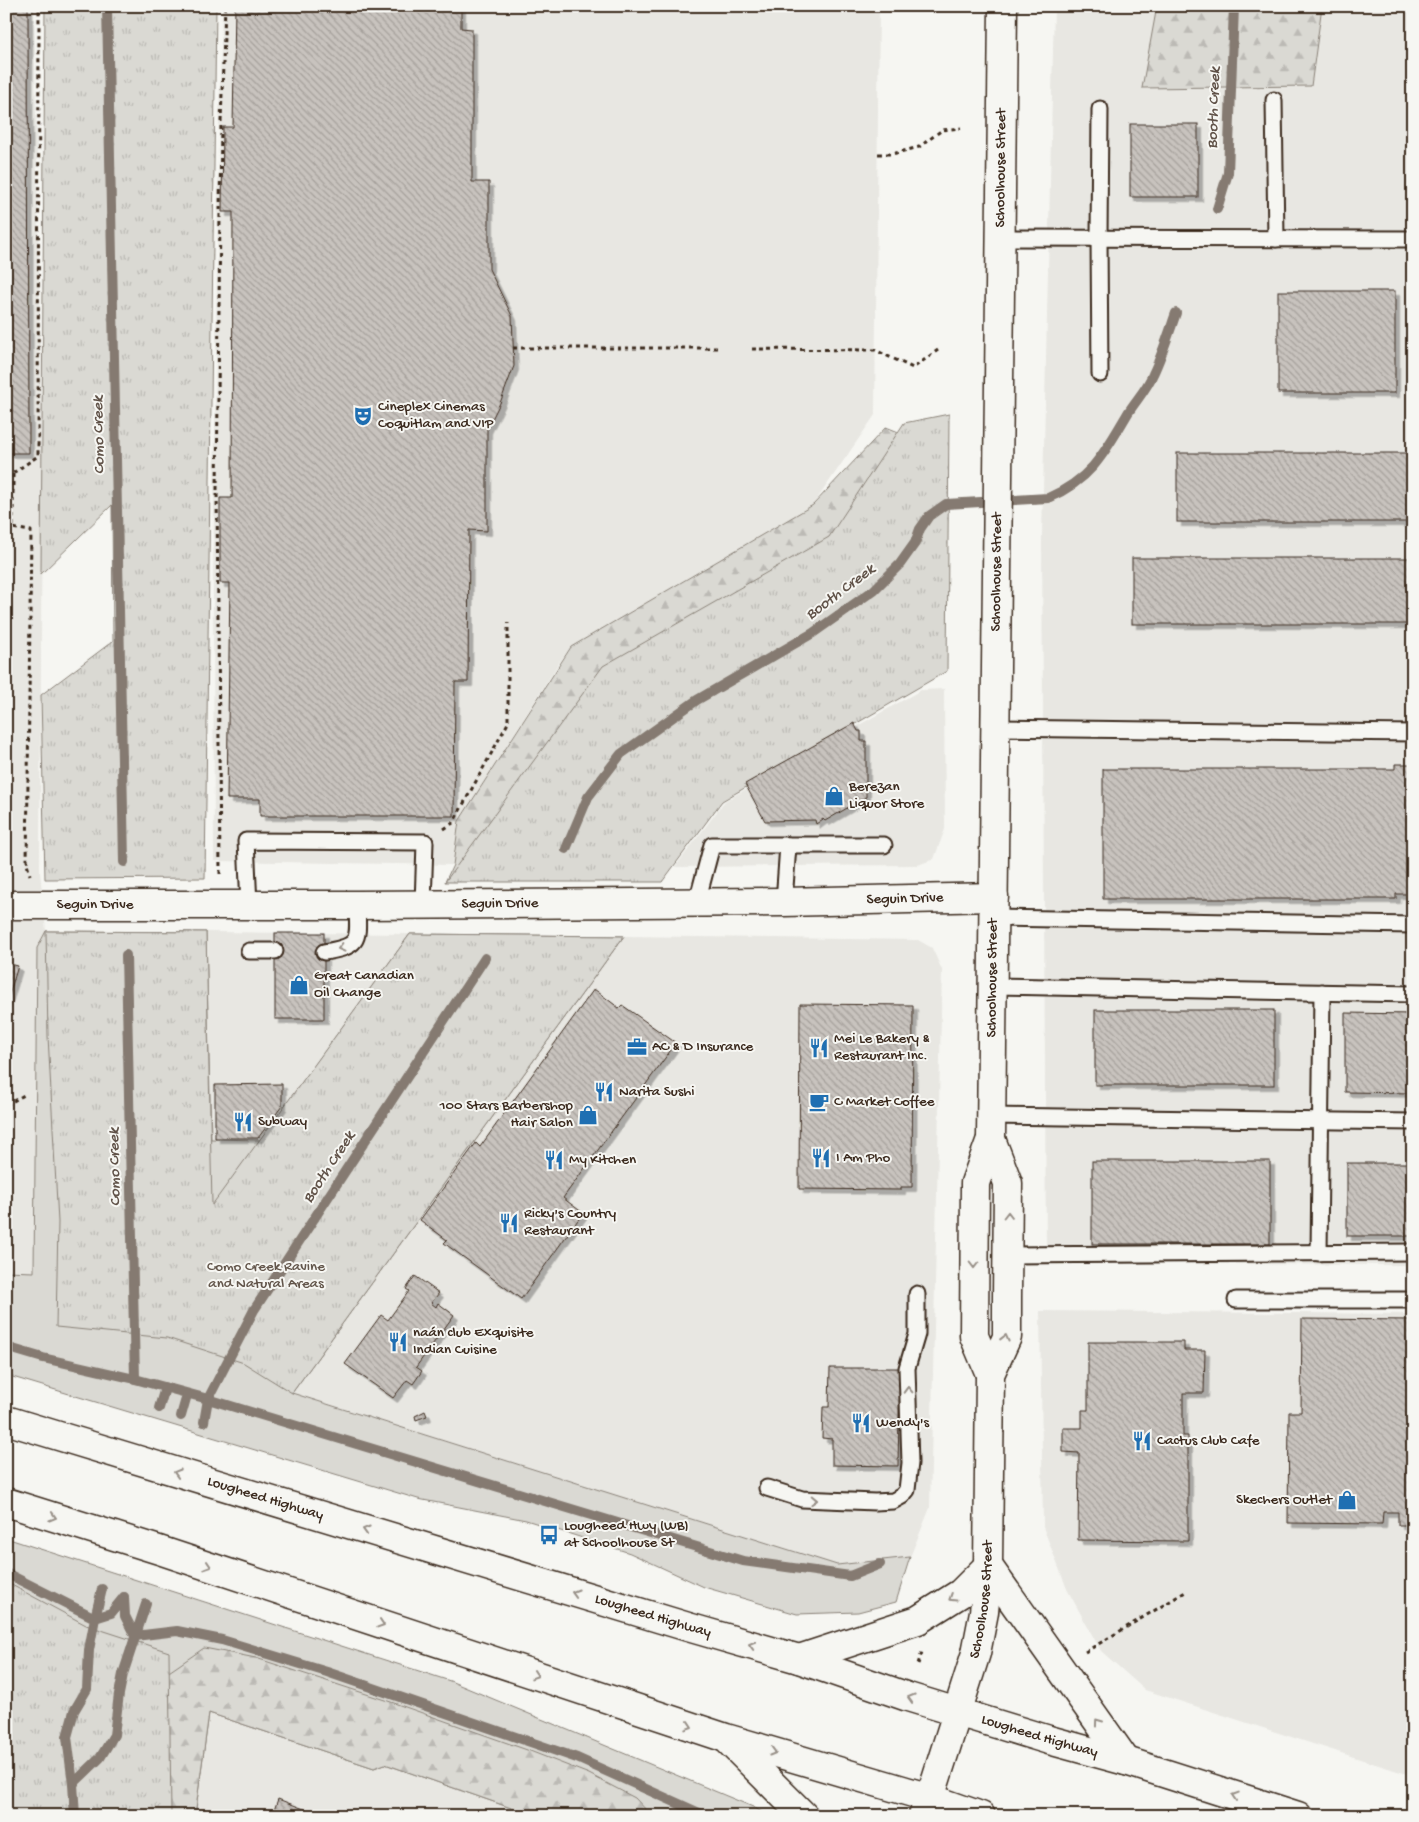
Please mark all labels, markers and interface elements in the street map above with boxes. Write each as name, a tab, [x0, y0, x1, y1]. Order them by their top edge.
water label: Booth Creek	[1204, 65, 1226, 149]
street label: Schoolhouse Street	[992, 107, 1011, 228]
water label: Como Creek	[90, 394, 110, 474]
place label: Cineplex Cinemas Coquitlam and VIP	[378, 398, 494, 433]
theatre icon: Cineplex Cinemas Coquitlam and VIP	[352, 405, 374, 427]
street label: Schoolhouse Street	[987, 511, 1007, 632]
water label: Booth Creek	[803, 560, 881, 625]
place label: Berezan Liquor Store	[848, 778, 925, 813]
shop icon: Berezan Liquor Store	[823, 785, 845, 807]
street label: Seguin Drive	[866, 889, 944, 909]
street label: Seguin Drive	[461, 895, 539, 913]
street label: Seguin Drive	[56, 896, 134, 914]
street label: Schoolhouse Street	[983, 917, 1002, 1038]
one-way arrow	[337, 942, 346, 953]
place label: Great Canadian Oil Change	[314, 967, 414, 1002]
shop icon: Great Canadian Oil Change	[288, 974, 310, 996]
place label: Mei Le Bakery & Restaurant Inc.	[834, 1030, 929, 1065]
office icon: AC & D Insurance	[626, 1036, 648, 1058]
restaurant icon: Mei Le Bakery & Restaurant Inc.	[808, 1037, 830, 1059]
place label: AC & D Insurance	[652, 1038, 753, 1056]
restaurant icon: Narita Sushi	[593, 1081, 615, 1103]
place label: Narita Sushi	[619, 1083, 695, 1101]
cafe icon: C Market Coffee	[808, 1091, 830, 1113]
place label: C Market Coffee	[834, 1093, 935, 1111]
place label: 100 Stars Barbershop Hair Salon	[439, 1097, 574, 1132]
shop icon: 100 Stars Barbershop Hair Salon	[577, 1104, 599, 1126]
restaurant icon: Subway	[232, 1111, 254, 1133]
place label: Subway	[258, 1113, 308, 1131]
water label: Como Creek	[106, 1126, 126, 1206]
water label: Booth Creek	[300, 1127, 361, 1207]
restaurant icon: I Am Pho	[810, 1147, 832, 1169]
restaurant icon: My Kitchen	[543, 1149, 565, 1171]
place label: I Am Pho	[836, 1149, 891, 1167]
place label: My Kitchen	[569, 1151, 636, 1169]
place label: Ricky's Country Restaurant	[524, 1205, 617, 1240]
one-way arrow	[1003, 1210, 1013, 1218]
restaurant icon: Ricky's Country Restaurant	[498, 1212, 520, 1234]
park label: Como Creek Ravine and Natural Areas	[207, 1258, 325, 1293]
one-way arrow	[969, 1262, 979, 1269]
place label: naán club Exquisite Indian Cuisine	[413, 1324, 534, 1359]
restaurant icon: naán club Exquisite Indian Cuisine	[387, 1331, 409, 1353]
one-way arrow	[999, 1333, 1010, 1342]
one-way arrow	[902, 1386, 913, 1394]
restaurant icon: Wendy's	[850, 1412, 872, 1434]
place label: Wendy's	[876, 1414, 930, 1432]
restaurant icon: Cactus Club Cafe	[1131, 1430, 1153, 1452]
place label: Cactus Club Cafe	[1157, 1432, 1260, 1450]
one-way arrow	[173, 1469, 182, 1479]
street label: Lougheed Highway	[205, 1473, 326, 1525]
shop icon: Skechers Outlet	[1336, 1489, 1358, 1511]
place label: Skechers Outlet	[1236, 1491, 1334, 1509]
one-way arrow	[810, 1495, 818, 1505]
one-way arrow	[48, 1511, 56, 1521]
place label: Lougheed Hwy (WB) at Schoolhouse St	[564, 1517, 689, 1552]
bus stop icon: Lougheed Hwy (WB) at Schoolhouse St	[538, 1524, 560, 1546]
one-way arrow	[363, 1526, 371, 1536]
street label: Schoolhouse Street	[966, 1539, 997, 1661]
one-way arrow	[203, 1561, 211, 1571]
one-way arrow	[571, 1589, 579, 1599]
street label: Lougheed Highway	[593, 1590, 714, 1642]
one-way arrow	[949, 1592, 958, 1601]
one-way arrow	[376, 1618, 384, 1628]
one-way arrow	[748, 1641, 757, 1651]
one-way arrow	[530, 1669, 539, 1679]
one-way arrow	[907, 1693, 915, 1703]
street label: Lougheed Highway	[979, 1711, 1100, 1762]
one-way arrow	[1095, 1718, 1104, 1728]
one-way arrow	[684, 1720, 693, 1730]
one-way arrow	[768, 1746, 776, 1756]
one-way arrow	[1231, 1791, 1239, 1801]

